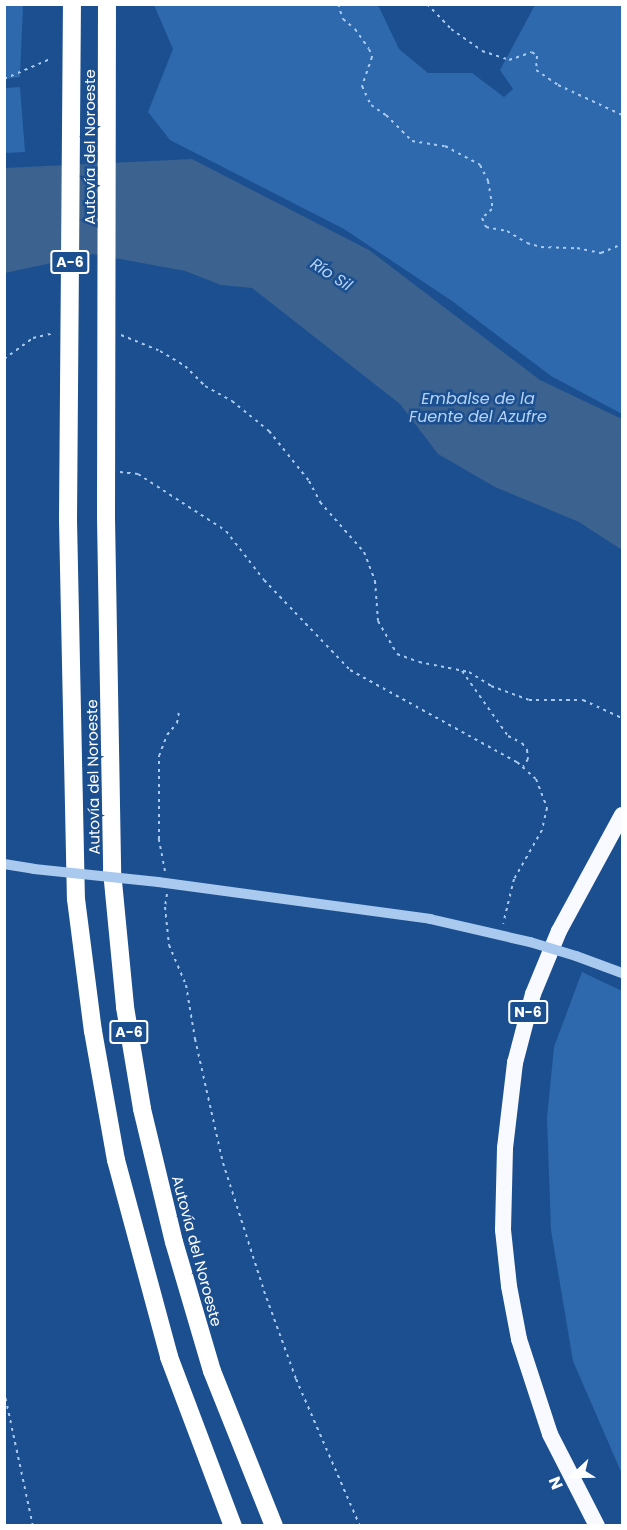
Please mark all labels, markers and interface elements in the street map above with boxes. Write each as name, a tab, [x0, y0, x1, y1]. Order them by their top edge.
street label: Autovía del Noroeste	[81, 69, 99, 225]
road number: A-6	[49, 251, 91, 273]
water label: Río Sil	[307, 254, 355, 296]
water label: Embalse de la Fuente del Azufre	[409, 389, 547, 427]
street label: Autovía del Noroeste	[83, 699, 103, 855]
road number: N-6	[507, 1001, 549, 1023]
road number: A-6	[108, 1021, 150, 1043]
street label: Autovía del Noroeste	[168, 1174, 226, 1328]
north arrow	[543, 1446, 603, 1506]
text: N	[543, 1473, 569, 1493]

